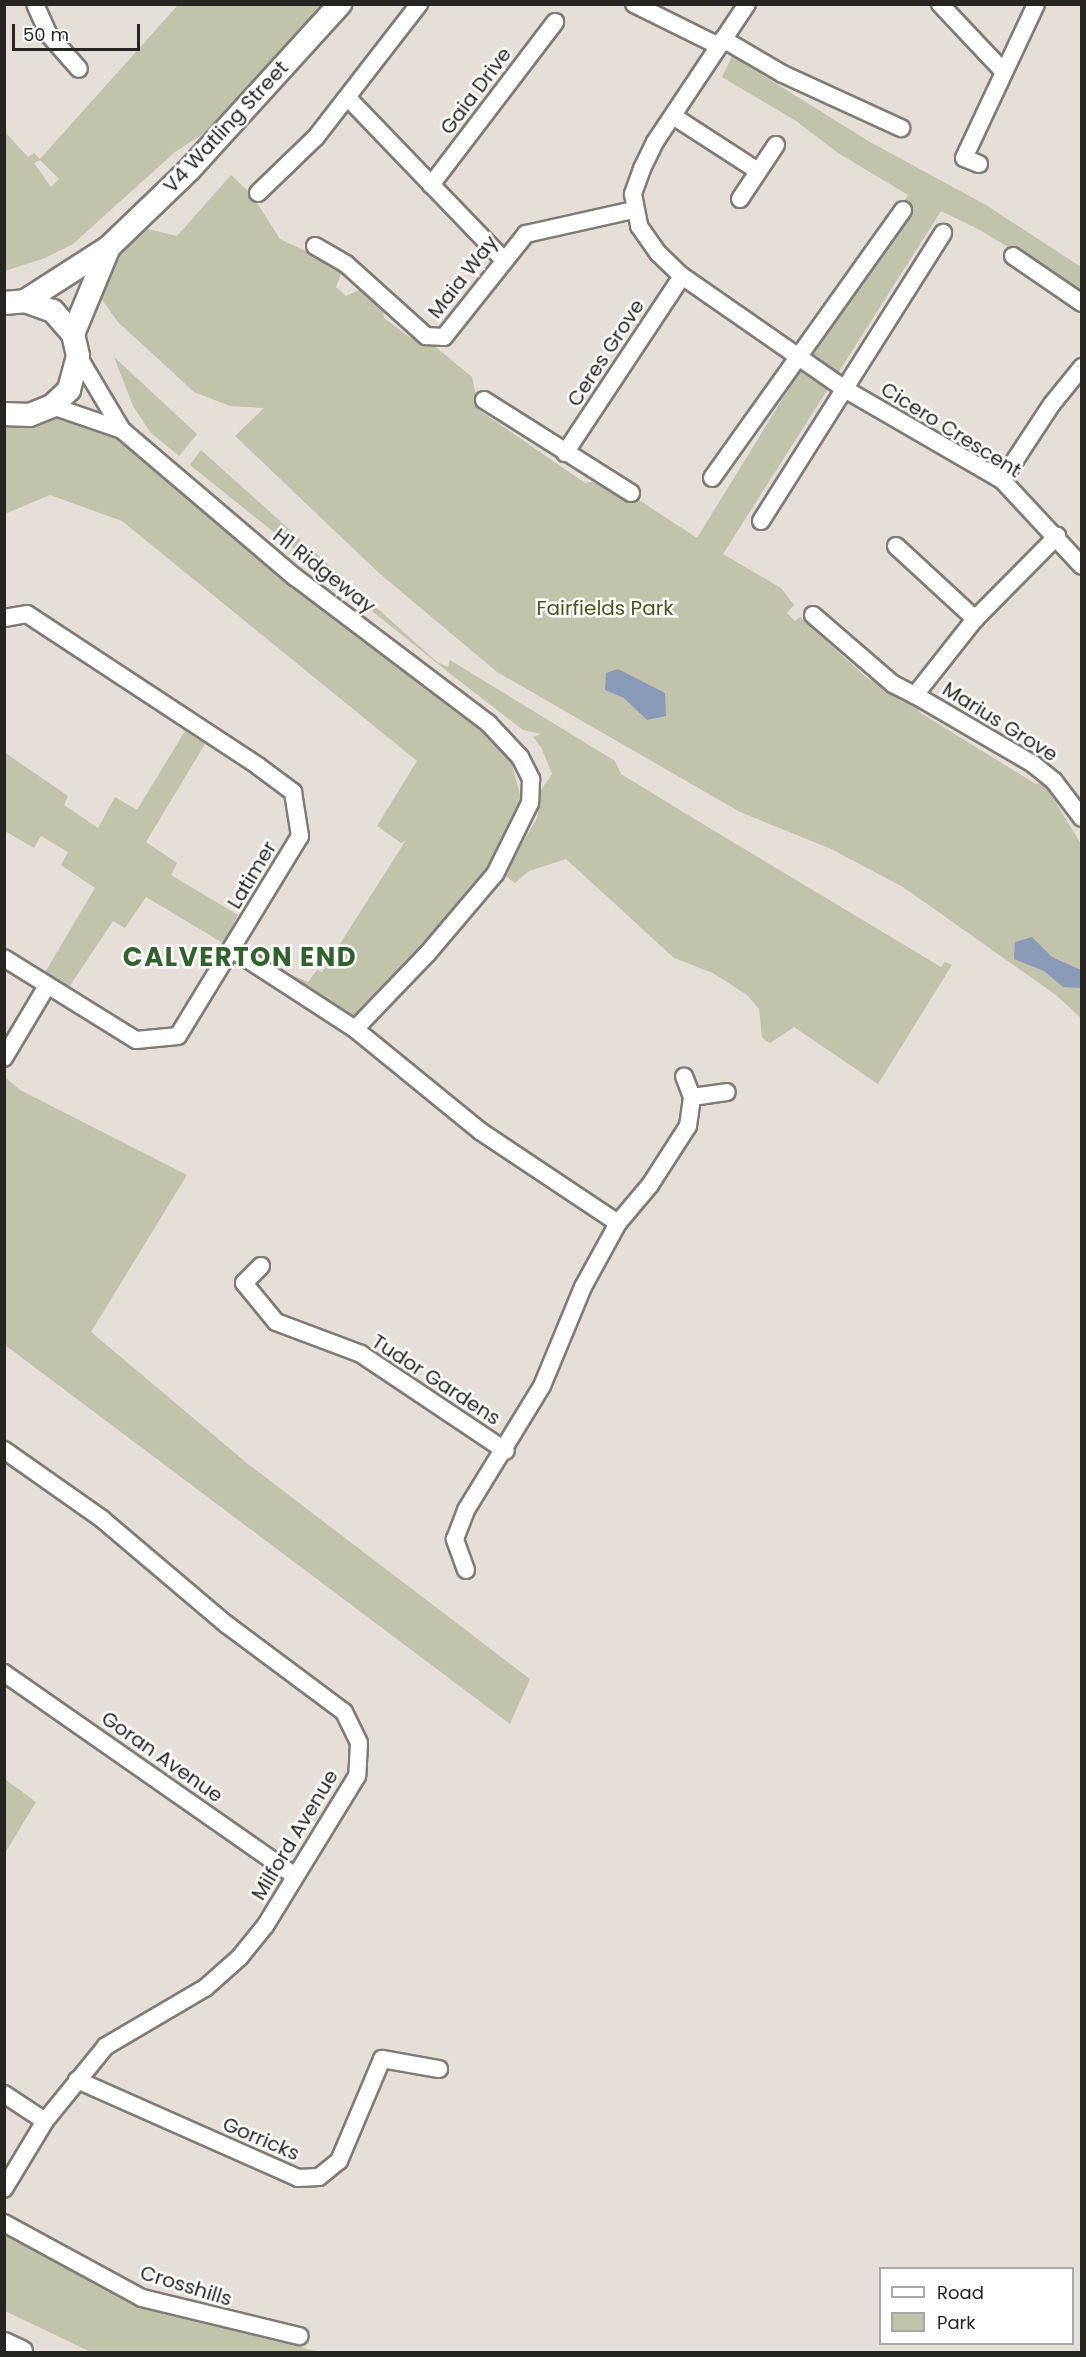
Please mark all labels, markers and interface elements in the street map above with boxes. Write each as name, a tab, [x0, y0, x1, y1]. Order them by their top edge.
scale bar	[15, 12, 142, 50]
text: 50 m	[23, 22, 69, 47]
street label: Gaia Drive	[435, 43, 517, 139]
street label: V4 Watling Street	[159, 56, 293, 198]
street label: Maia Way	[423, 231, 503, 323]
street label: Ceres Grove	[562, 295, 650, 411]
street label: Cicero Crescent	[876, 377, 1026, 483]
street label: H1 Ridgeway	[268, 524, 380, 618]
park label: Fairfields Park	[537, 596, 673, 620]
street label: Marius Grove	[938, 677, 1062, 767]
street label: Latimer	[222, 837, 282, 913]
district label: CALVERTON END	[123, 942, 357, 974]
street label: Tudor Gardens	[367, 1330, 505, 1430]
street label: Goran Avenue	[97, 1706, 227, 1808]
street label: Milford Avenue	[247, 1765, 343, 1905]
street label: Gorricks	[219, 2112, 303, 2166]
street label: Crosshills	[137, 2261, 235, 2311]
legend	[879, 2267, 1074, 2345]
text: Road	[937, 2280, 984, 2305]
text: Park	[937, 2310, 976, 2335]

